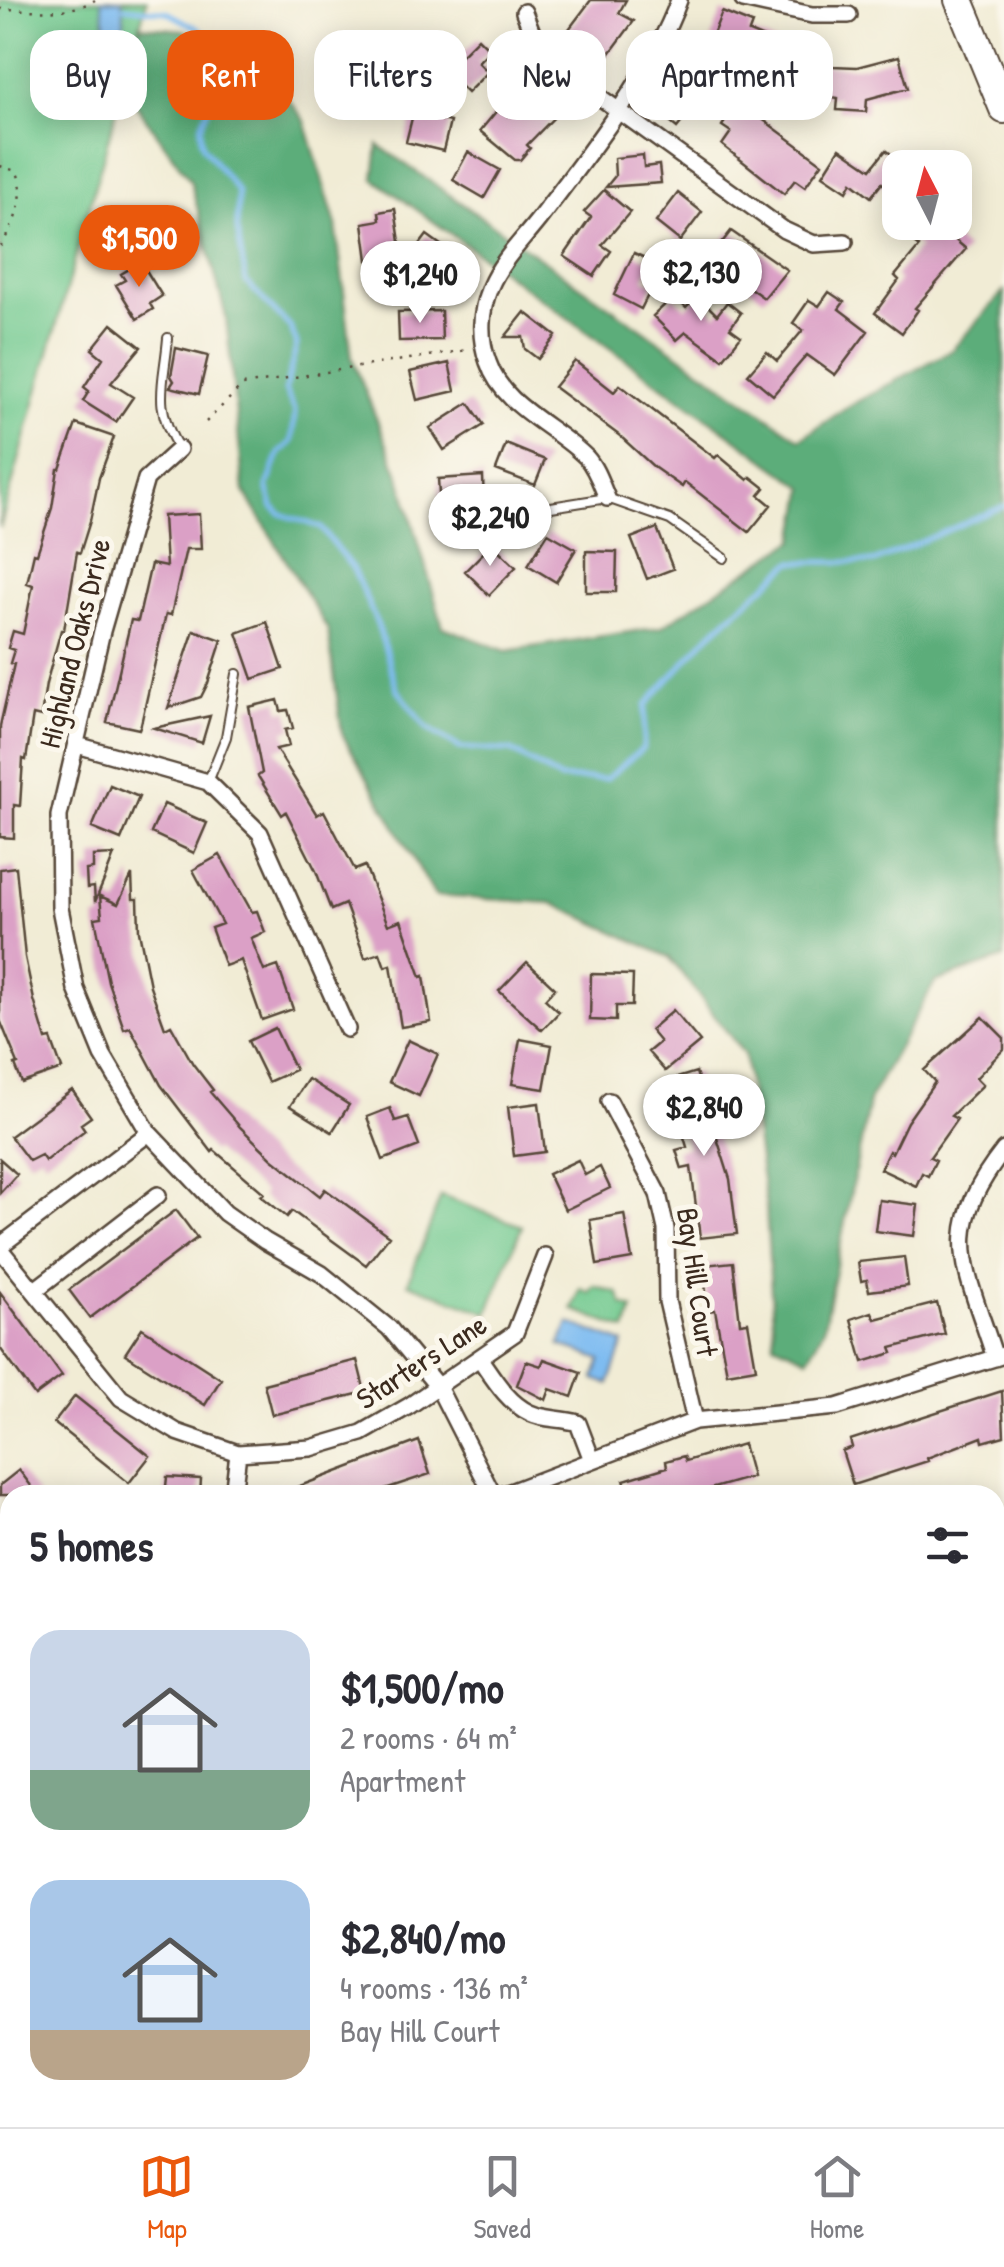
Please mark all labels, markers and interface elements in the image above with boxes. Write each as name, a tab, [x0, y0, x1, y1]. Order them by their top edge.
chip: Buy	[30, 30, 147, 120]
chip: Rent	[167, 30, 294, 120]
chip: Filters	[314, 30, 467, 120]
chip: New	[487, 30, 606, 120]
chip: Apartment	[626, 30, 833, 120]
north arrow	[882, 150, 972, 240]
map controls	[882, 150, 972, 240]
pin: $1,500	[58, 205, 220, 290]
text: $1,500	[101, 216, 177, 259]
pin: $2,130	[620, 239, 782, 324]
pin: $1,240	[339, 241, 501, 326]
text: $2,130	[662, 250, 740, 293]
text: $1,240	[382, 252, 458, 295]
pin: $2,240	[409, 484, 571, 569]
text: $2,240	[451, 495, 529, 538]
street label: Highland Oaks Drive	[29, 534, 119, 752]
pin: $2,840	[623, 1074, 785, 1159]
text: $2,840	[665, 1085, 743, 1128]
street label: Bay Hill Court	[668, 1205, 728, 1359]
street label: Starters Lane	[348, 1304, 494, 1418]
text: 5 homes	[30, 1517, 153, 1574]
icon: filters	[920, 1518, 975, 1573]
text: $1,500/mo	[340, 1659, 504, 1716]
icon: home	[110, 1670, 230, 1790]
text: 2 rooms · 64 m²	[340, 1716, 517, 1759]
text: Apartment	[340, 1759, 465, 1802]
text: $2,840/mo	[340, 1909, 505, 1966]
icon: home	[110, 1920, 230, 2040]
text: 4 rooms · 136 m²	[340, 1966, 528, 2009]
text: Bay Hill Court	[340, 2009, 500, 2052]
tab: Map	[139, 2149, 194, 2247]
tab: Saved	[473, 2149, 531, 2247]
tab: Home	[810, 2149, 865, 2247]

